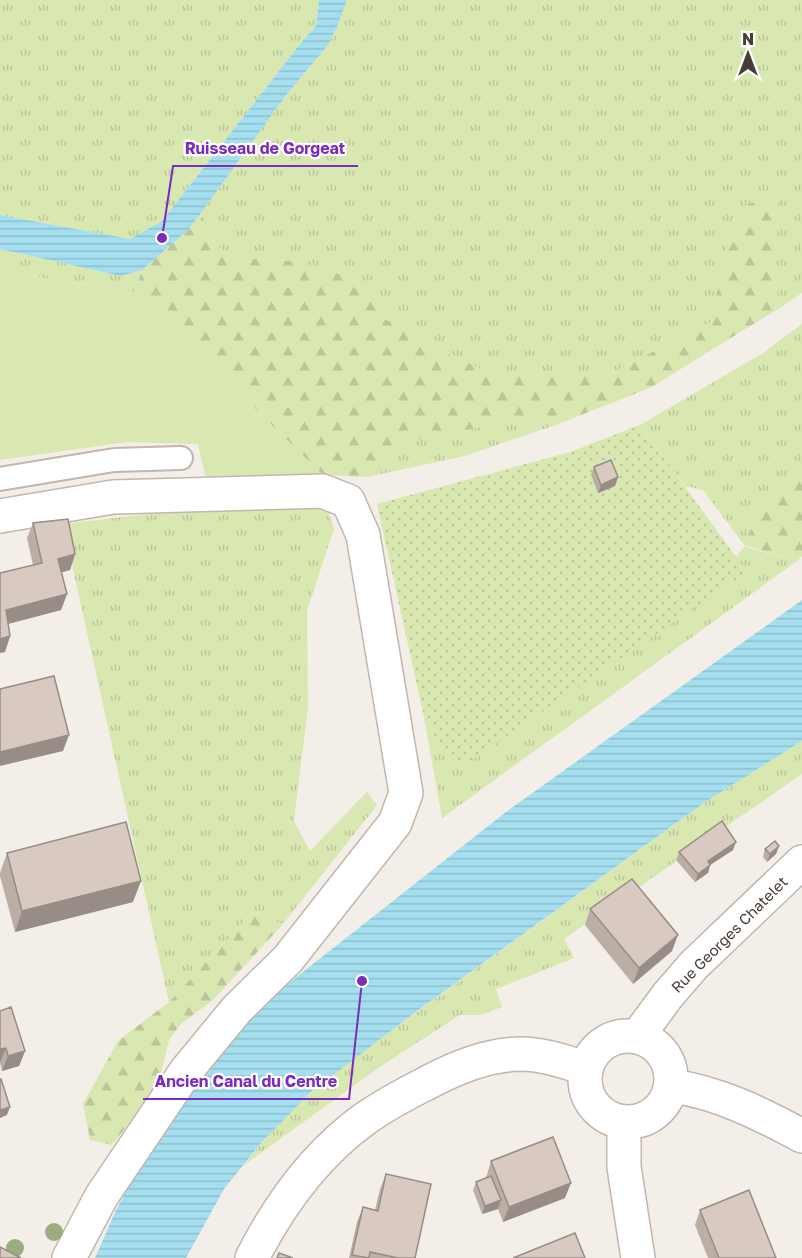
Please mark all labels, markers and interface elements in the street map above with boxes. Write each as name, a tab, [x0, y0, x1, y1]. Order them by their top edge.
north arrow	[718, 24, 778, 84]
text: N	[742, 29, 754, 49]
callout: Ruisseau de Gorgeat	[173, 132, 358, 166]
text: Ruisseau de Gorgeat	[185, 138, 345, 158]
street label: Rue Georges Chatelet	[667, 872, 791, 996]
callout: Ancien Canal du Centre	[143, 1065, 349, 1099]
text: Ancien Canal du Centre	[155, 1071, 337, 1091]

